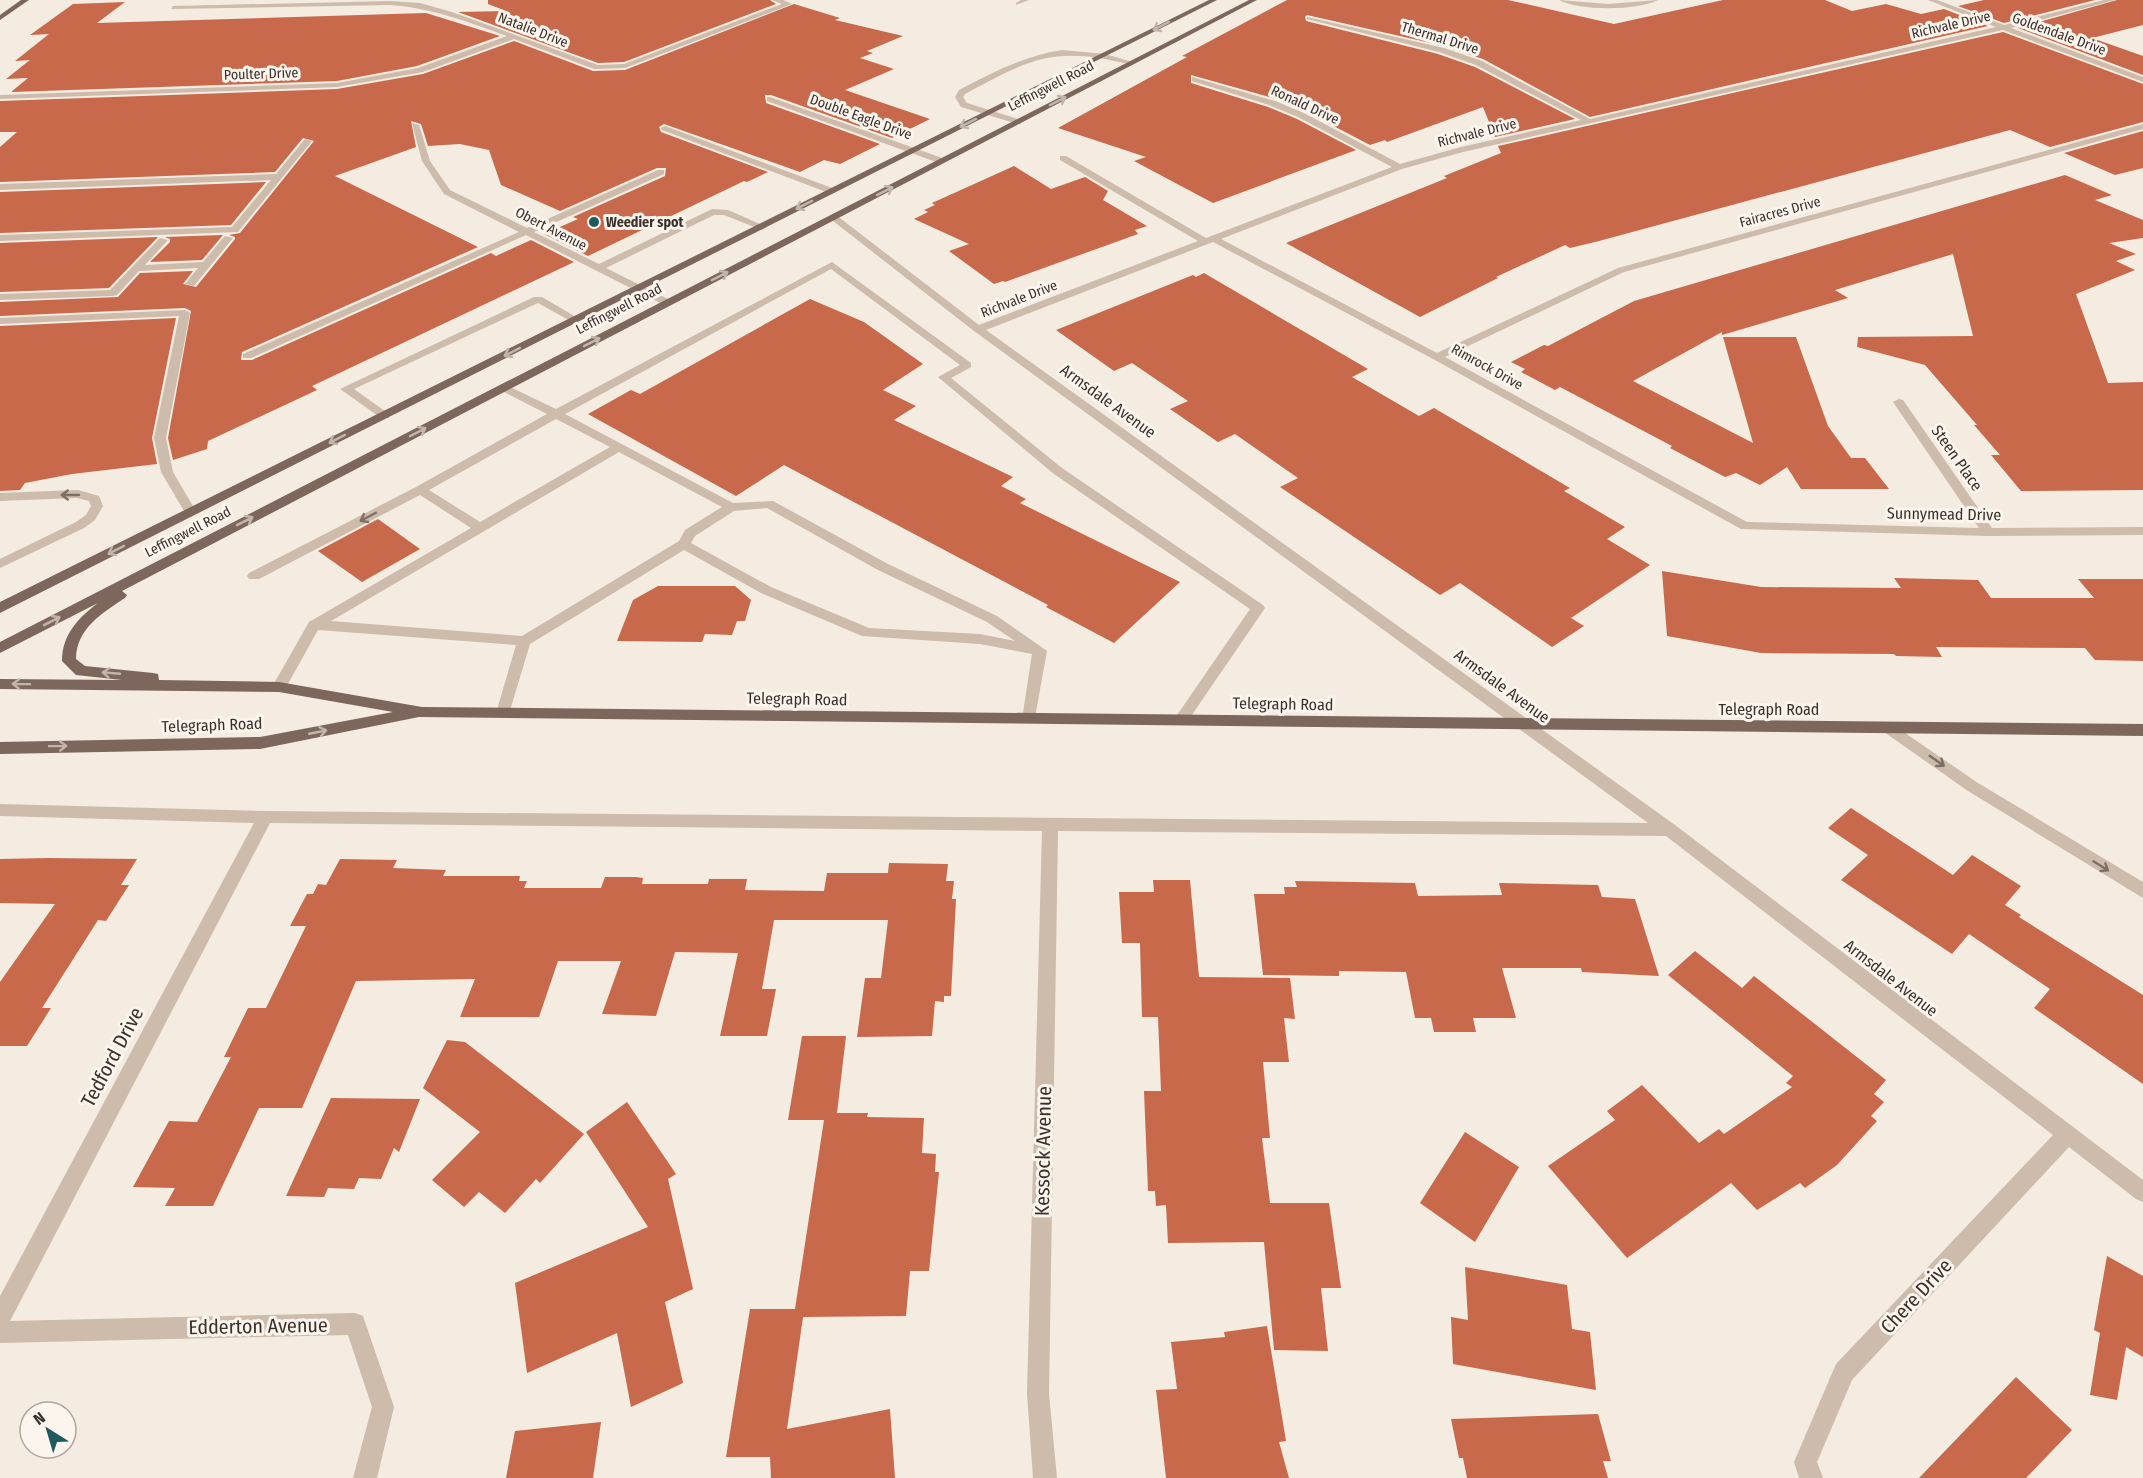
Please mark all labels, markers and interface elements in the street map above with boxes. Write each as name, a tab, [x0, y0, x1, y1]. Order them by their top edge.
street label: Richvale Drive	[1910, 8, 1992, 42]
street label: Natalie Drive	[496, 9, 570, 51]
street label: Goldendale Drive	[2010, 9, 2108, 59]
street label: Thermal Drive	[1399, 18, 1481, 58]
one-way arrow	[1153, 21, 1171, 33]
street label: Leffingwell Road	[1005, 57, 1097, 115]
street label: Poulter Drive	[224, 64, 299, 84]
street label: Ronald Drive	[1268, 82, 1342, 128]
street label: Double Eagle Drive	[808, 91, 914, 143]
one-way arrow	[1049, 95, 1067, 106]
street label: Richvale Drive	[1436, 115, 1518, 151]
one-way arrow	[960, 118, 978, 129]
one-way arrow	[876, 184, 894, 196]
street label: Fairacres Drive	[1738, 193, 1823, 231]
one-way arrow	[796, 200, 814, 212]
street label: Obert Avenue	[512, 204, 590, 254]
place label: Weedier spot	[606, 214, 684, 231]
marker: Weedier spot	[587, 215, 601, 229]
one-way arrow	[711, 270, 728, 282]
street label: Richvale Drive	[978, 277, 1060, 321]
street label: Leffingwell Road	[573, 280, 665, 338]
one-way arrow	[582, 336, 600, 347]
street label: Rimrock Drive	[1448, 340, 1526, 394]
one-way arrow	[503, 347, 521, 358]
street label: Armsdale Avenue	[1057, 360, 1159, 442]
street label: Steen Place	[1928, 422, 1987, 494]
one-way arrow	[409, 425, 427, 437]
one-way arrow	[329, 434, 347, 446]
one-way arrow	[61, 489, 81, 501]
street label: Leffingwell Road	[142, 503, 234, 561]
street label: Sunnymead Drive	[1887, 504, 2001, 524]
one-way arrow	[359, 512, 377, 523]
one-way arrow	[236, 515, 253, 527]
one-way arrow	[107, 545, 125, 557]
one-way arrow	[43, 615, 60, 627]
street label: Armsdale Avenue	[1451, 645, 1553, 727]
one-way arrow	[101, 667, 121, 678]
one-way arrow	[12, 678, 32, 690]
street label: Telegraph Road	[746, 689, 848, 709]
street label: Telegraph Road	[1232, 694, 1334, 714]
street label: Telegraph Road	[1719, 700, 1819, 719]
street label: Telegraph Road	[161, 714, 263, 736]
one-way arrow	[308, 726, 327, 737]
one-way arrow	[48, 741, 68, 752]
one-way arrow	[1928, 755, 1944, 767]
one-way arrow	[2093, 859, 2110, 872]
street label: Armsdale Avenue	[1841, 936, 1942, 1020]
street label: Tedford Drive	[76, 1003, 148, 1111]
street label: Kessock Avenue	[1030, 1086, 1056, 1216]
street label: Chere Drive	[1875, 1254, 1957, 1338]
street label: Edderton Avenue	[188, 1313, 328, 1339]
north arrow	[18, 1400, 78, 1460]
text: N	[30, 1408, 49, 1429]

